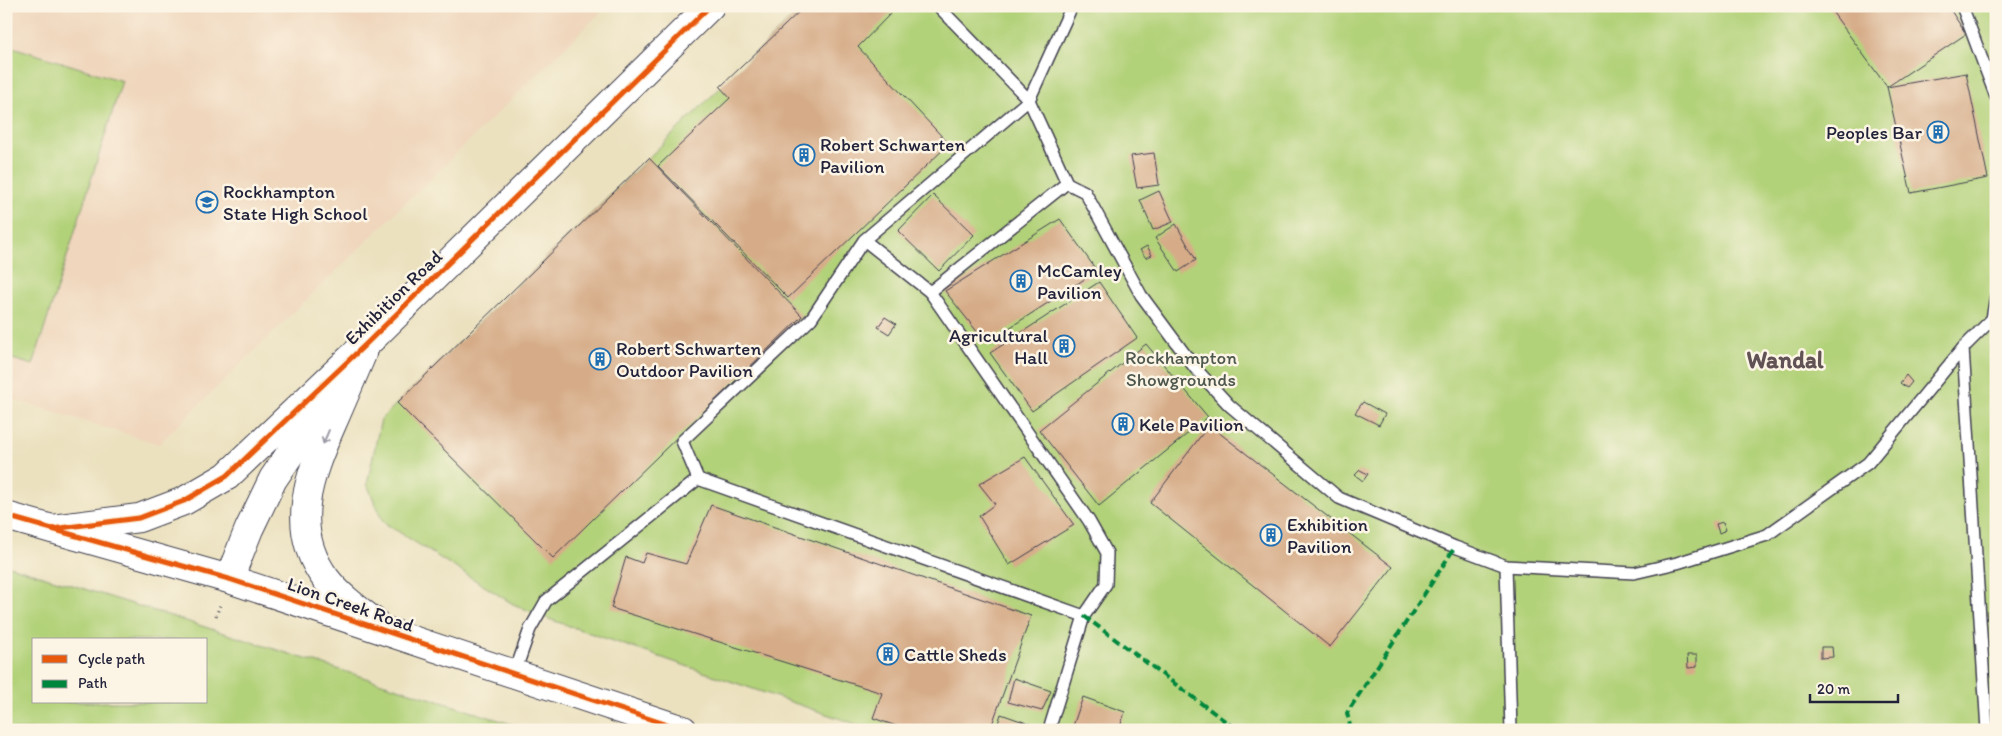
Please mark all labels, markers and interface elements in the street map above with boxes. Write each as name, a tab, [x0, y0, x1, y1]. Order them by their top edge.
building icon: Peoples Bar	[1926, 120, 1950, 144]
place label: Peoples Bar	[1826, 121, 1922, 144]
place label: Robert Schwarten Pavilion	[820, 133, 965, 178]
building icon: Robert Schwarten Pavilion	[792, 143, 816, 167]
place label: Rockhampton State High School	[223, 180, 368, 225]
school or university icon: Rockhampton State High School	[195, 190, 219, 214]
street label: Exhibition Road	[340, 245, 447, 350]
place label: McCamley Pavilion	[1037, 259, 1122, 304]
building icon: McCamley Pavilion	[1009, 269, 1033, 293]
place label: Agricultural Hall	[949, 324, 1049, 369]
building icon: Agricultural Hall	[1052, 334, 1076, 358]
place label: Robert Schwarten Outdoor Pavilion	[616, 337, 761, 382]
district label: Wandal	[1746, 345, 1824, 374]
park label: Rockhampton Showgrounds	[1125, 346, 1237, 391]
building icon: Robert Schwarten Outdoor Pavilion	[588, 347, 612, 371]
building icon: Kele Pavilion	[1111, 412, 1135, 436]
place label: Kele Pavilion	[1139, 413, 1244, 436]
one-way arrow	[321, 429, 331, 444]
place label: Exhibition Pavilion	[1287, 513, 1368, 558]
building icon: Exhibition Pavilion	[1259, 523, 1283, 547]
street label: Lion Creek Road	[284, 572, 418, 637]
legend	[32, 638, 208, 704]
building icon: Cattle Sheds	[876, 642, 900, 666]
place label: Cattle Sheds	[904, 643, 1007, 666]
text: Cycle path	[78, 650, 145, 668]
scale bar	[1810, 671, 1897, 703]
text: Path	[78, 674, 107, 692]
text: 20 m	[1817, 680, 1851, 698]

